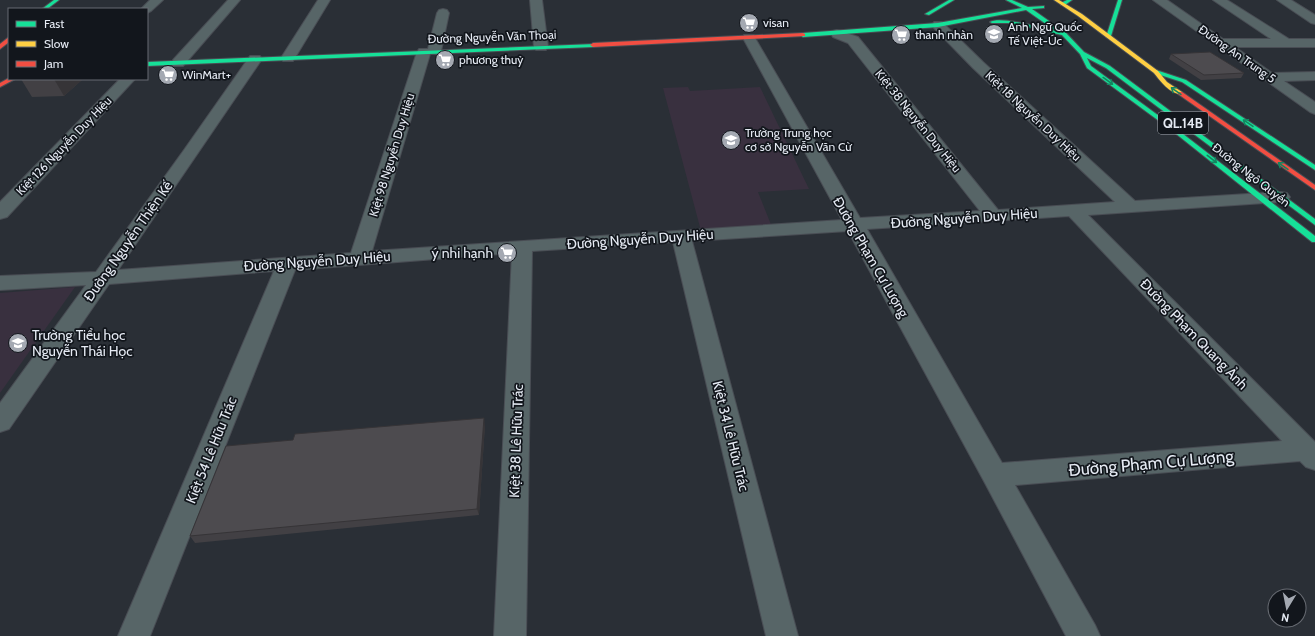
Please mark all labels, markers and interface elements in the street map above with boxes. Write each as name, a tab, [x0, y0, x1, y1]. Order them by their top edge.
legend	[8, 8, 148, 80]
supermarket icon: visan	[738, 12, 760, 34]
place label: visan	[763, 15, 789, 30]
text: Fast	[44, 16, 64, 31]
place label: Anh Ngữ Quốc Tế Việt-Úc	[1008, 19, 1083, 48]
street label: Đường An Trung 5	[1196, 21, 1279, 86]
school or university icon: Anh Ngữ Quốc Tế Việt-Úc	[983, 23, 1005, 45]
supermarket icon: thanh nhàn	[890, 24, 912, 46]
street label: Đường Nguyễn Văn Thoại	[427, 27, 557, 46]
place label: thanh nhàn	[915, 27, 973, 42]
text: Slow	[44, 36, 69, 51]
supermarket icon: phương thuỷ	[434, 49, 456, 71]
place label: phương thuỷ	[459, 52, 523, 67]
text: Jam	[43, 56, 63, 71]
supermarket icon: WinMart+	[157, 64, 179, 86]
street label: Kiệt 38 Nguyễn Duy Hiệu	[872, 66, 965, 175]
place label: WinMart+	[182, 67, 231, 82]
street label: Kiệt 18 Nguyễn Duy Hiệu	[982, 67, 1084, 164]
one-way arrow	[1102, 77, 1113, 85]
one-way arrow	[1171, 87, 1182, 95]
street label: Kiệt 98 Nguyễn Duy Hiệu	[366, 91, 417, 218]
street label: Kiệt 126 Nguyễn Duy Hiệu	[13, 93, 115, 198]
road number: QL.14B	[1158, 112, 1208, 134]
one-way arrow	[1242, 119, 1253, 127]
place label: Trường Trung học cơ sở Nguyễn Văn Cừ	[745, 125, 852, 154]
school or university icon: Trường Trung học cơ sở Nguyễn Văn Cừ	[720, 129, 742, 151]
street label: Đường Ngô Quyền	[1209, 140, 1294, 210]
one-way arrow	[1206, 155, 1217, 164]
one-way arrow	[1278, 162, 1289, 170]
street label: Đường Nguyễn Thiện Kế	[80, 177, 177, 305]
street label: Đường Phạm Cự Lượng	[829, 193, 913, 322]
street label: Đường Nguyễn Duy Hiệu	[890, 204, 1038, 232]
street label: Đường Nguyễn Duy Hiệu	[566, 225, 714, 253]
supermarket icon: ý nhi hạnh	[496, 242, 518, 264]
place label: ý nhi hạnh	[432, 244, 493, 262]
street label: Đường Nguyễn Duy Hiệu	[243, 247, 391, 275]
street label: Đường Phạm Quang Ảnh	[1136, 275, 1252, 393]
place label: Trường Tiểu học Nguyễn Thái Học	[32, 326, 133, 360]
school or university icon: Trường Tiểu học Nguyễn Thái Học	[7, 332, 29, 354]
street label: Kiệt 34 Lê Hữu Trác	[709, 379, 753, 493]
street label: Kiệt 38 Lê Hữu Trác	[505, 384, 527, 498]
street label: Kiệt 54 Lê Hữu Trác	[181, 394, 241, 506]
street label: Đường Phạm Cự Lượng	[1068, 446, 1235, 480]
north arrow	[1267, 588, 1307, 628]
text: N	[1280, 610, 1290, 625]

